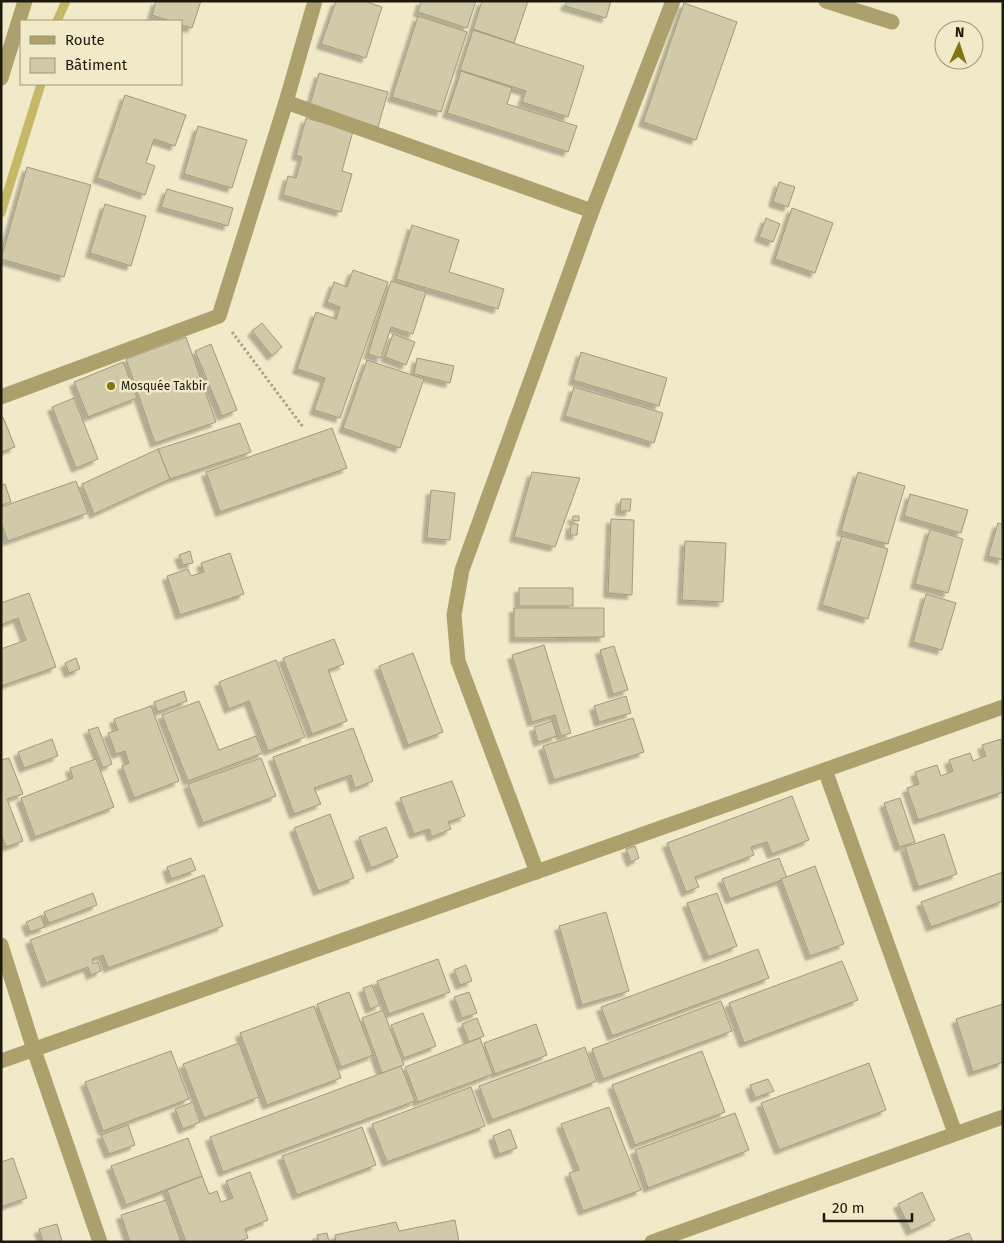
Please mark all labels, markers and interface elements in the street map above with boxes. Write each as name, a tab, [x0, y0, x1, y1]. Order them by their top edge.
legend	[20, 20, 182, 85]
north arrow	[934, 20, 984, 70]
text: N	[955, 24, 965, 41]
text: Route	[65, 31, 105, 49]
text: Bâtiment	[65, 56, 128, 74]
place label: Mosquée Takbir	[121, 379, 207, 393]
marker: Mosquée Takbir	[105, 380, 117, 392]
scale bar	[824, 1190, 912, 1222]
text: 20 m	[832, 1199, 865, 1217]

